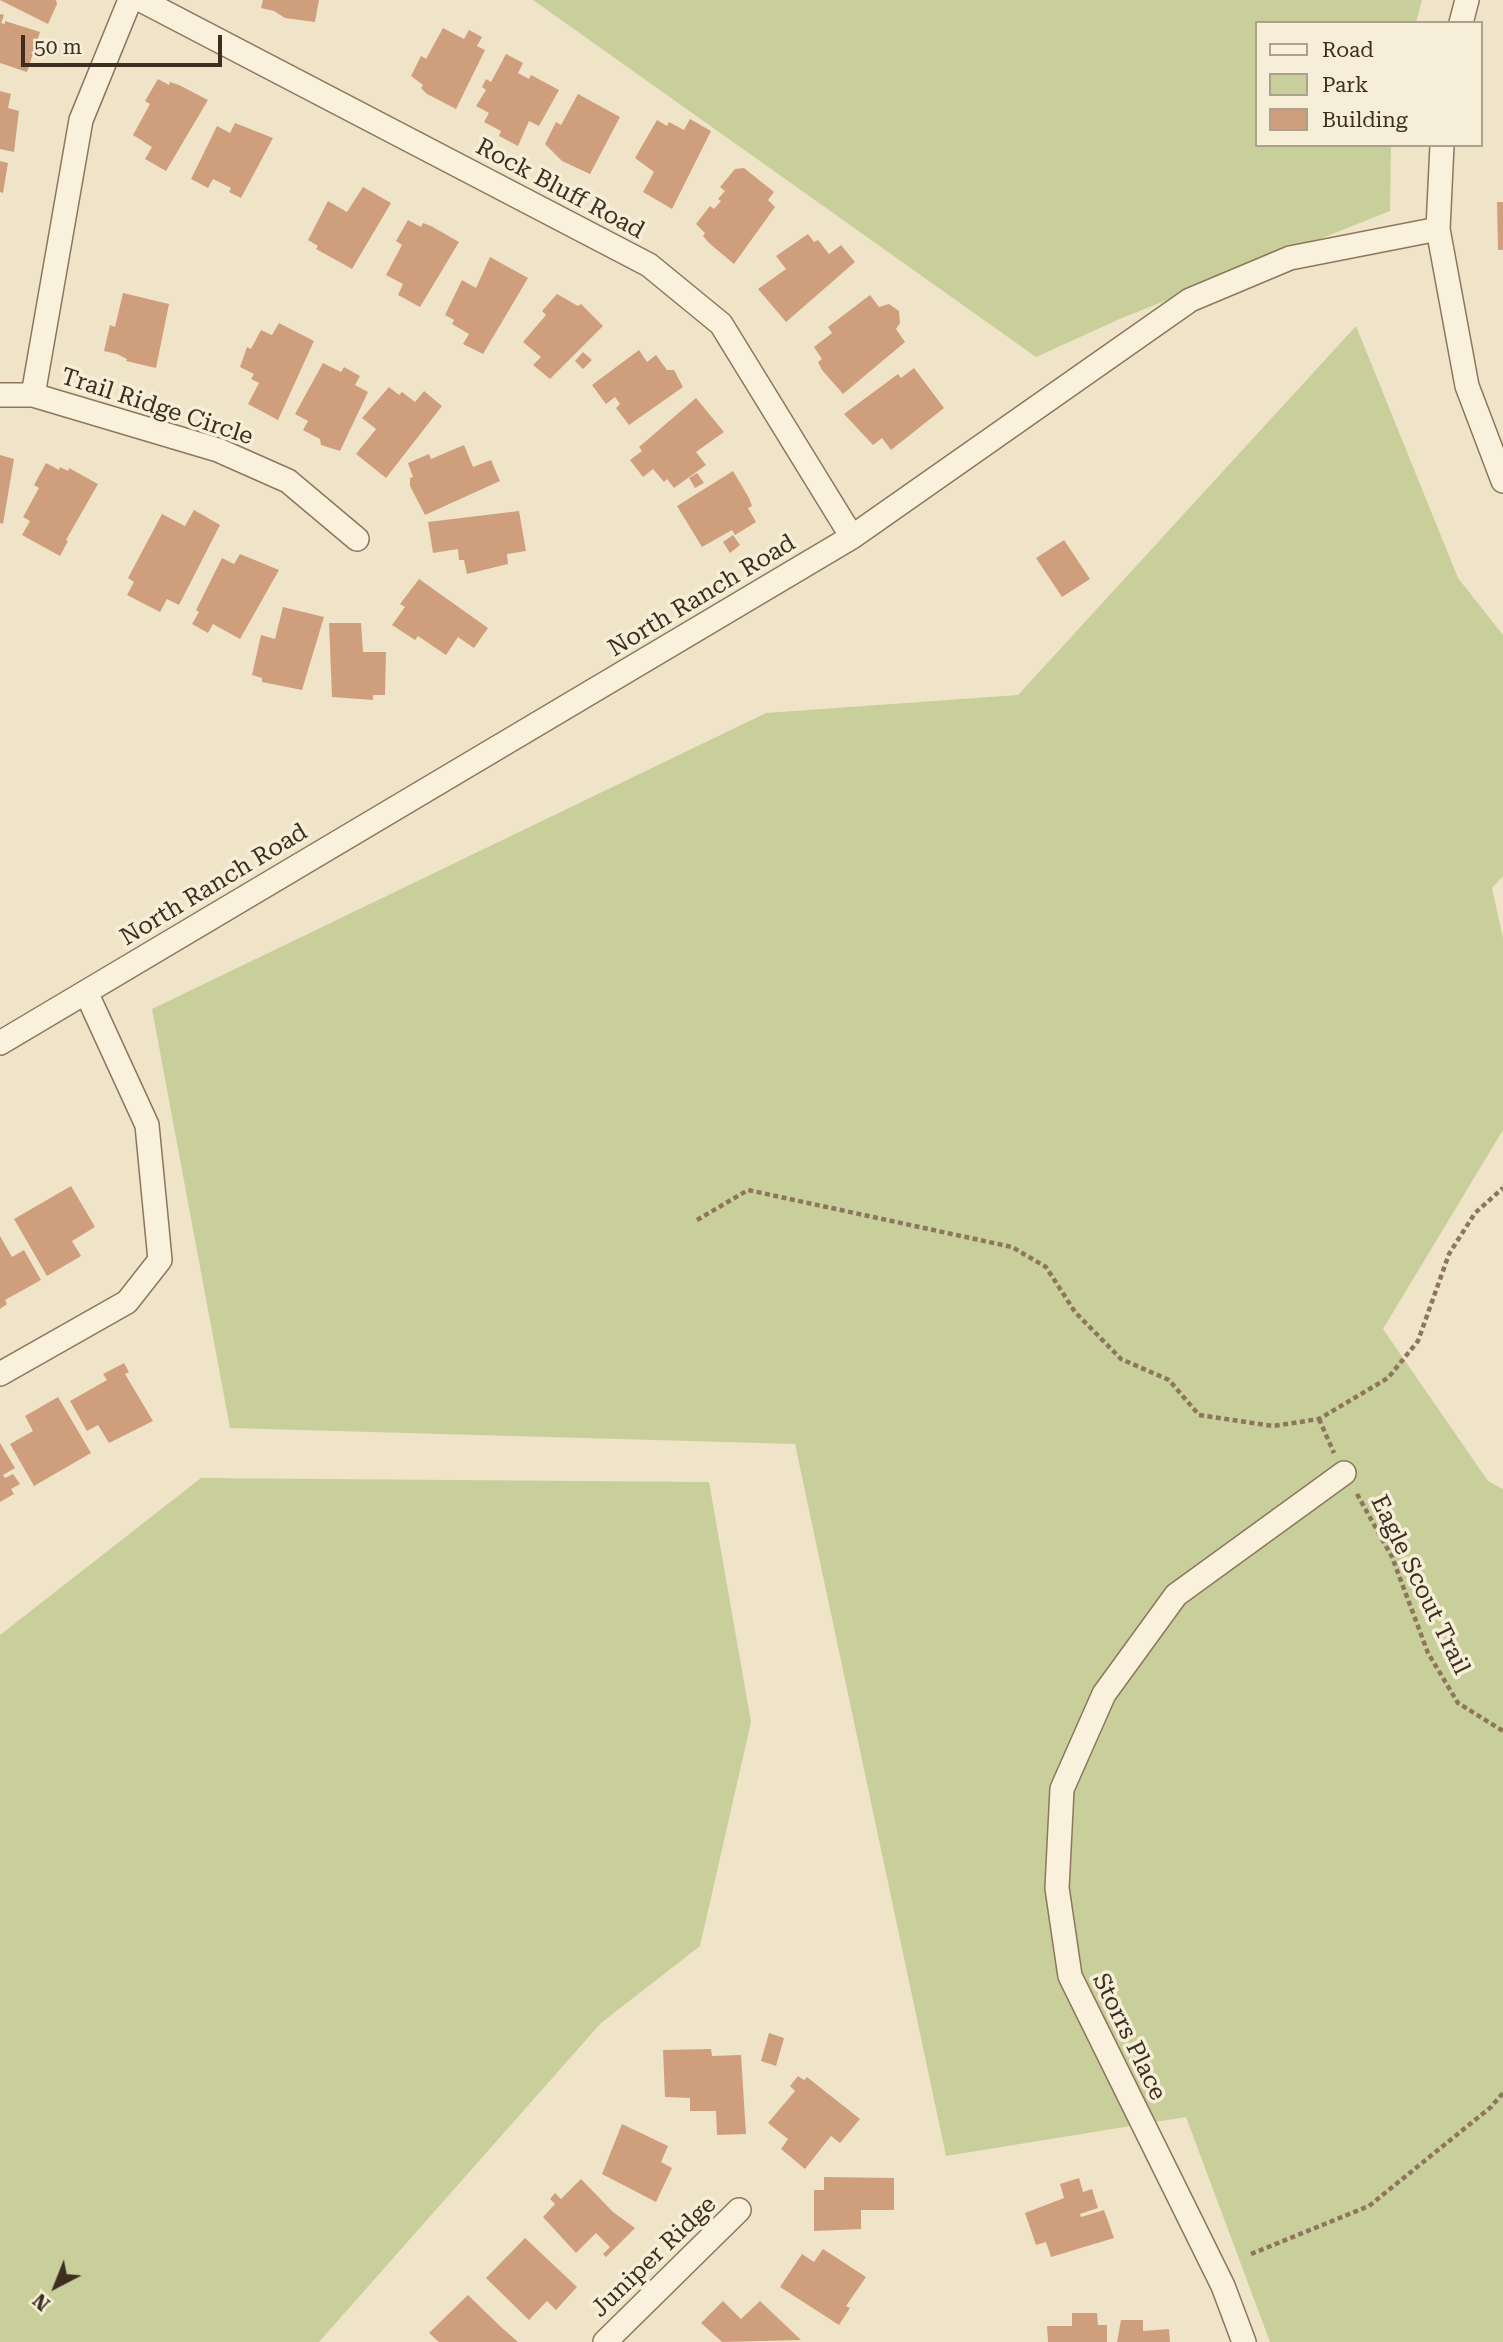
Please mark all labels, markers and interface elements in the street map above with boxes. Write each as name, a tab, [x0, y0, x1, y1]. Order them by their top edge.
scale bar	[24, 21, 226, 65]
legend	[1254, 21, 1482, 147]
text: 50 m	[34, 35, 82, 59]
text: Road	[1322, 38, 1374, 62]
text: Park	[1322, 73, 1368, 97]
text: Building	[1322, 108, 1408, 132]
street label: Rock Bluff Road	[471, 132, 649, 246]
street label: Trail Ridge Circle	[57, 362, 257, 452]
street label: North Ranch Road	[603, 529, 801, 663]
street label: North Ranch Road	[115, 818, 313, 952]
street label: Eagle Scout Trail	[1364, 1491, 1476, 1679]
street label: Storrs Place	[1086, 1969, 1172, 2105]
street label: Juniper Ridge	[586, 2190, 722, 2324]
north arrow	[21, 2251, 91, 2321]
text: N	[28, 2289, 55, 2315]

